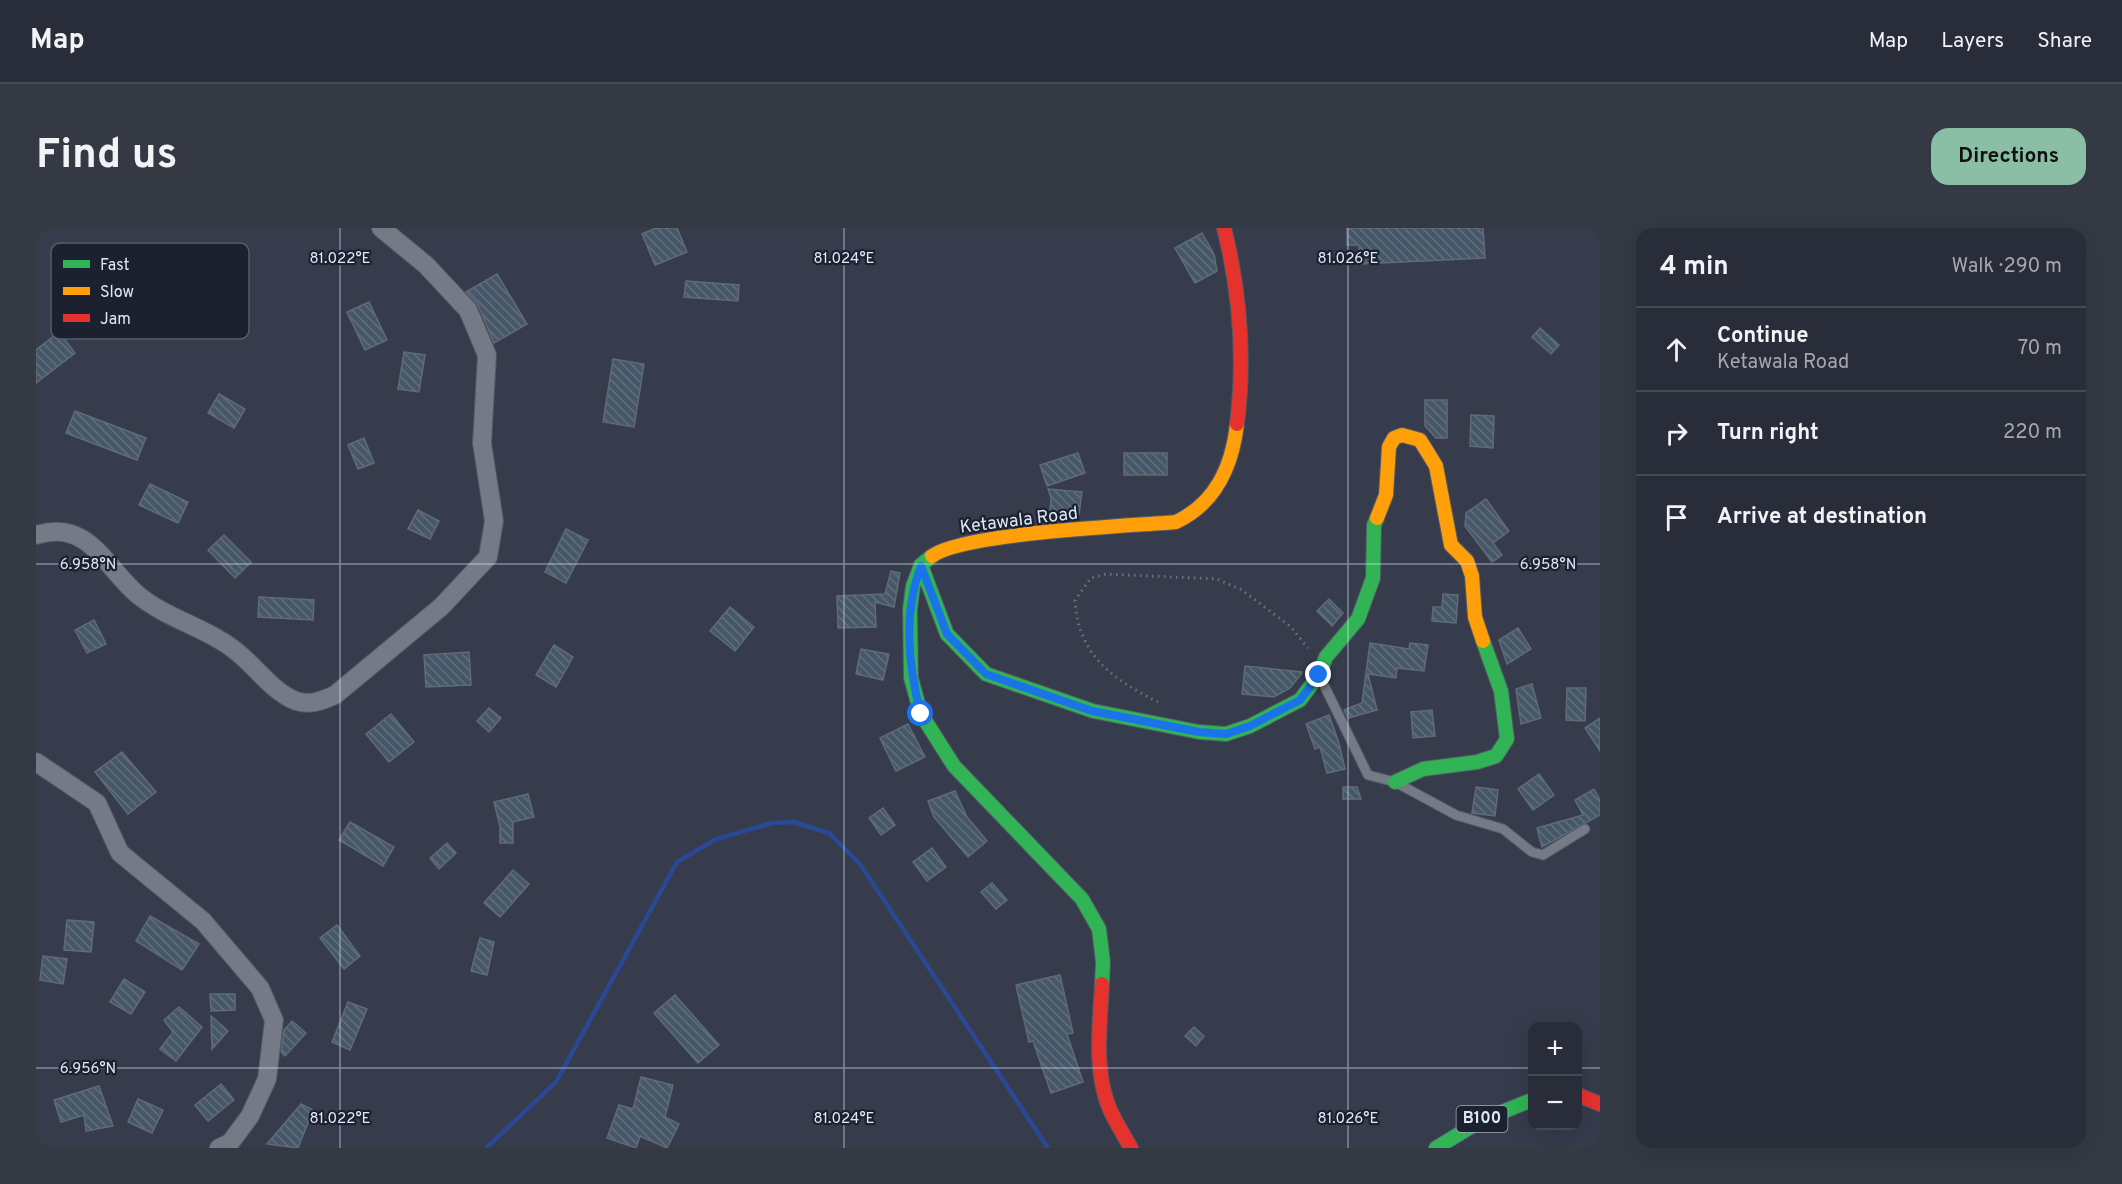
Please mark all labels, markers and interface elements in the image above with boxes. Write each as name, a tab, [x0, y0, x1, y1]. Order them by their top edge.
text: Map	[30, 23, 85, 59]
text: Map	[1869, 28, 1908, 55]
text: Layers	[1941, 28, 2004, 55]
text: Share	[2037, 28, 2092, 55]
button: Directions	[1931, 128, 2086, 185]
text: Find us	[36, 130, 177, 183]
legend	[51, 243, 249, 339]
text: 81.022°E	[309, 250, 371, 269]
text: 81.024°E	[813, 250, 875, 269]
text: 81.026°E	[1318, 250, 1378, 269]
text: 4 min	[1660, 251, 1729, 284]
text: Walk · 290 m	[1951, 254, 2062, 280]
text: Fast	[100, 256, 130, 276]
text: Slow	[100, 283, 134, 303]
text: Jam	[100, 310, 131, 330]
text: Continue	[1717, 323, 1808, 350]
icon: ahead	[1660, 333, 1693, 366]
text: 70 m	[2018, 336, 2062, 362]
text: Ketawala Road	[1717, 350, 1849, 376]
icon: right	[1660, 417, 1693, 450]
text: Turn right	[1717, 420, 1819, 447]
text: 220 m	[2003, 420, 2062, 446]
icon: arrive	[1660, 501, 1693, 534]
street label: Ketawala Road	[958, 502, 1080, 540]
text: Arrive at destination	[1717, 504, 1927, 531]
text: 6.958°N	[60, 556, 116, 575]
text: 6.958°N	[1520, 556, 1576, 575]
route end	[1305, 661, 1331, 687]
route start	[907, 700, 933, 726]
map controls	[1528, 1022, 1582, 1130]
button: +	[1528, 1022, 1582, 1076]
text: 6.956°N	[60, 1060, 116, 1079]
button: −	[1528, 1076, 1582, 1130]
road number: B100	[1456, 1106, 1508, 1132]
text: 81.022°E	[309, 1110, 371, 1129]
text: 81.024°E	[813, 1110, 875, 1129]
text: 81.026°E	[1318, 1110, 1378, 1129]

